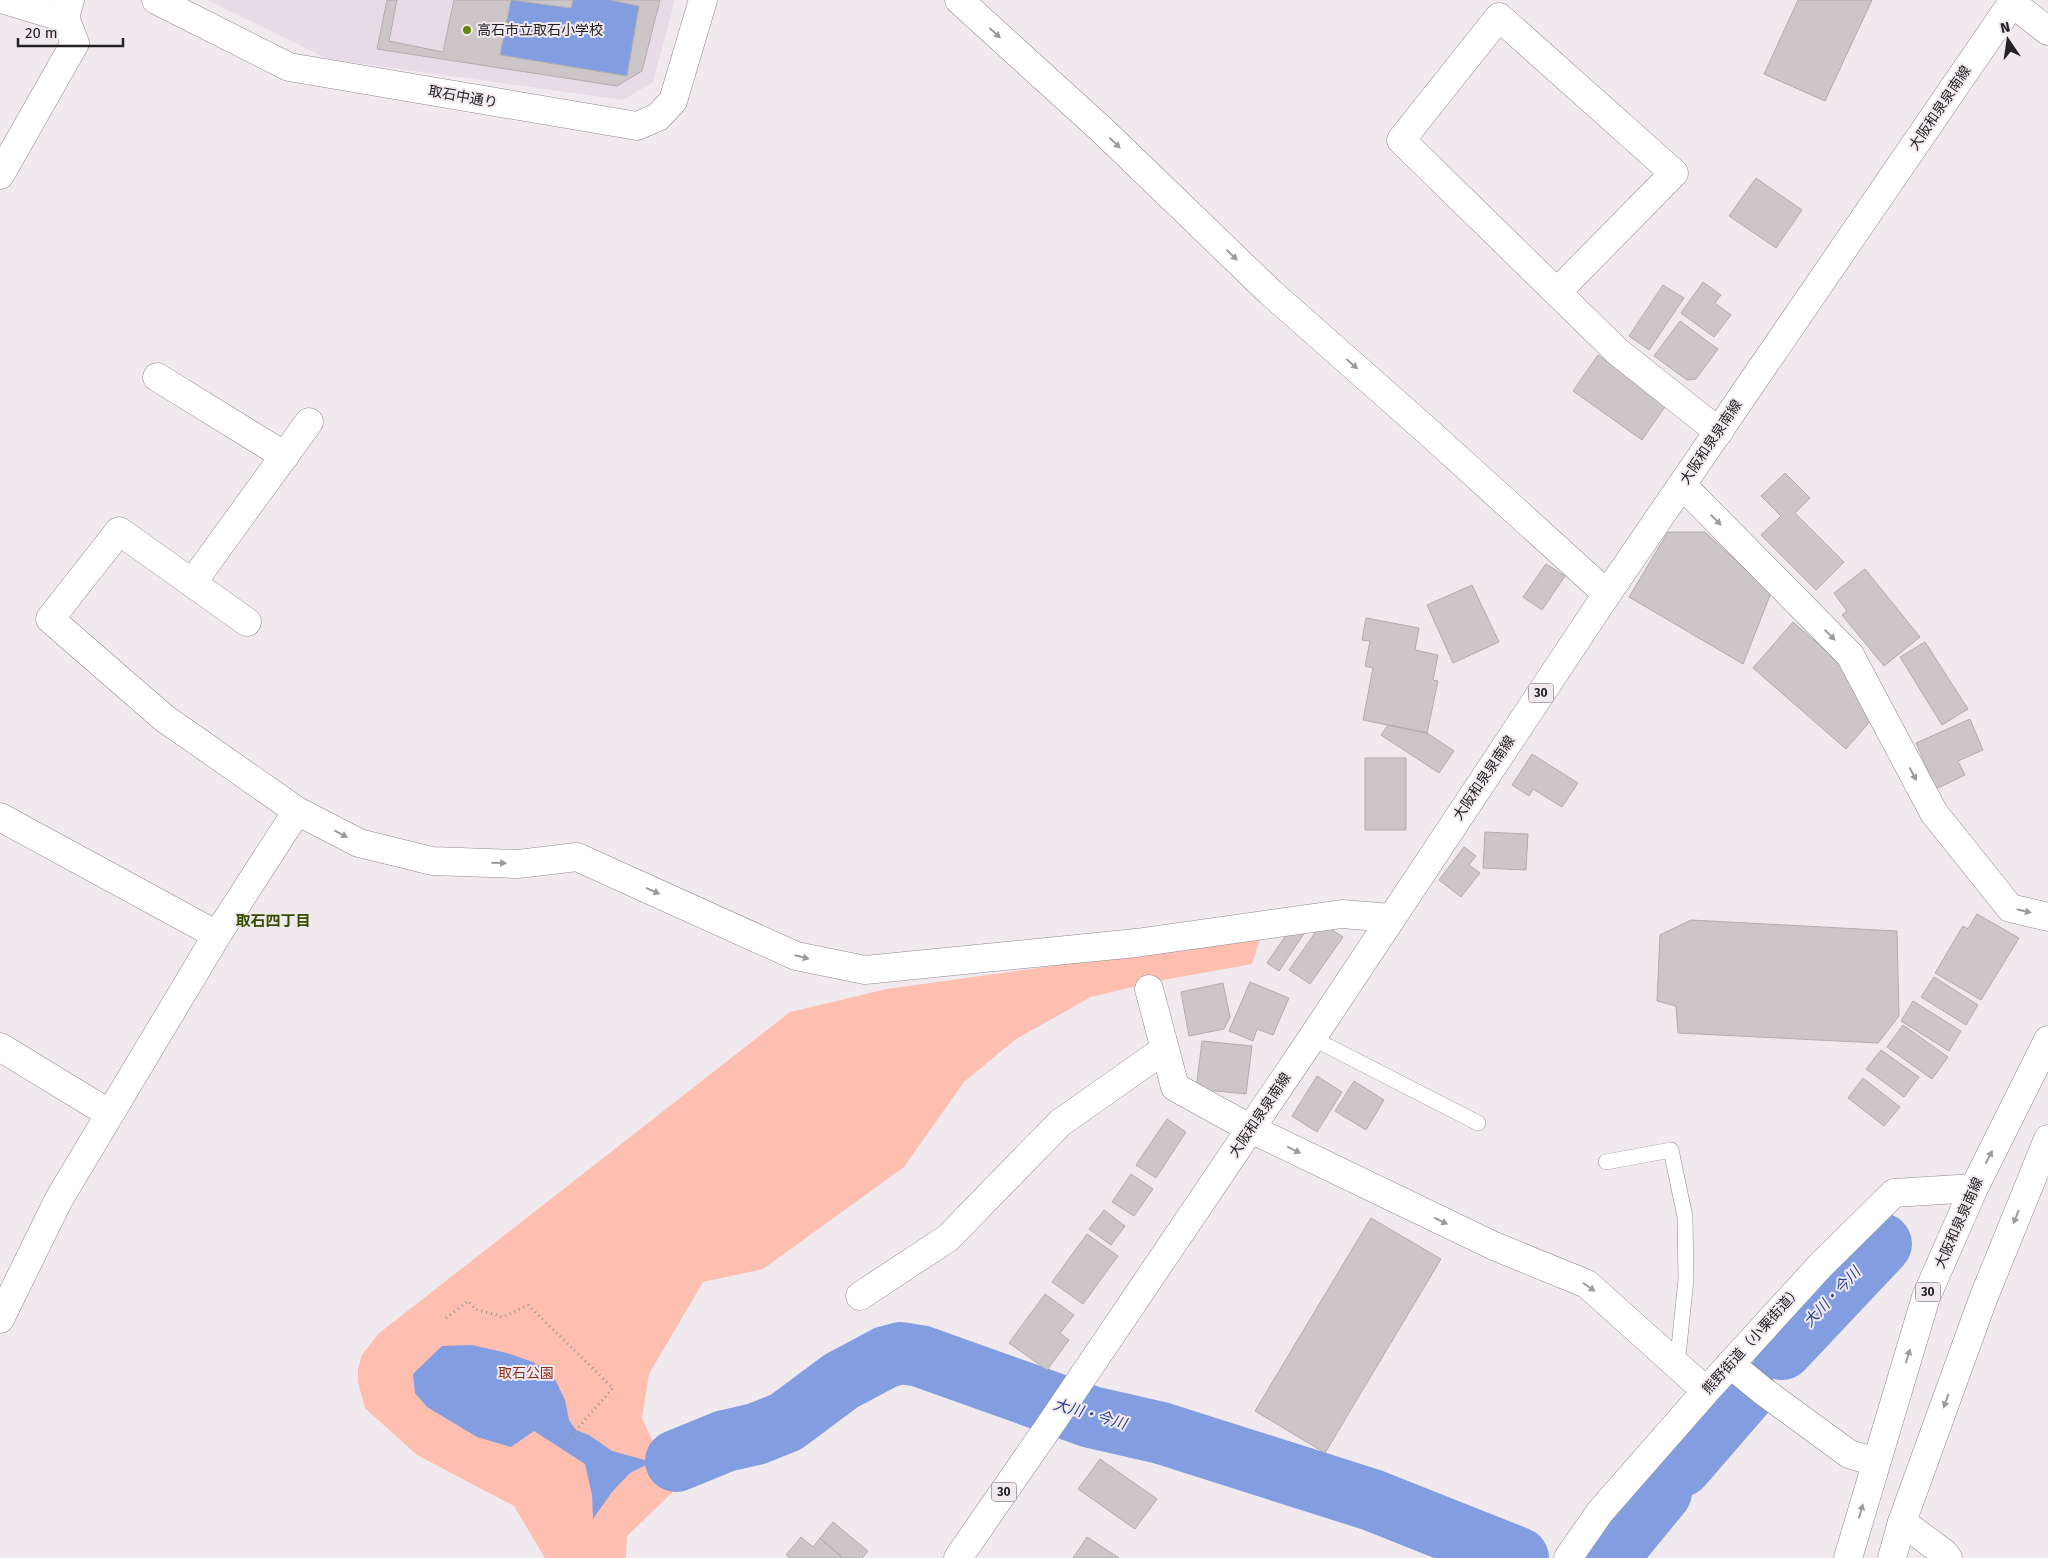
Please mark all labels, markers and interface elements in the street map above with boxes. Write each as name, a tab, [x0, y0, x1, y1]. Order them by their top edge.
scale bar	[18, 15, 122, 47]
north arrow	[1983, 15, 2033, 65]
text: N	[1999, 18, 2012, 37]
place label: 高石市立取石小学校	[477, 22, 603, 39]
text: 20 m	[25, 24, 58, 42]
marker: 高石市立取石小学校	[461, 24, 473, 36]
one-way arrow	[988, 27, 1000, 39]
street label: 大阪和泉泉南線	[1906, 63, 1974, 153]
street label: 取石中通り	[427, 83, 499, 111]
one-way arrow	[1108, 137, 1120, 149]
one-way arrow	[1226, 249, 1238, 261]
one-way arrow	[1346, 358, 1358, 370]
street label: 大阪和泉泉南線	[1677, 397, 1745, 487]
one-way arrow	[1710, 513, 1722, 525]
one-way arrow	[1824, 629, 1836, 641]
road number: 30	[1528, 684, 1554, 702]
street label: 大阪和泉泉南線	[1450, 733, 1518, 823]
one-way arrow	[1909, 767, 1917, 781]
one-way arrow	[333, 830, 348, 838]
one-way arrow	[491, 859, 507, 867]
one-way arrow	[646, 888, 660, 896]
one-way arrow	[2016, 907, 2031, 915]
district label: 取石四丁目	[235, 912, 311, 930]
one-way arrow	[794, 953, 809, 961]
street label: 大阪和泉泉南線	[1226, 1070, 1294, 1160]
one-way arrow	[1287, 1146, 1302, 1154]
one-way arrow	[1985, 1150, 1993, 1164]
street label: 大阪和泉泉南線	[1931, 1175, 1987, 1271]
one-way arrow	[2012, 1210, 2020, 1224]
one-way arrow	[1433, 1217, 1448, 1225]
water label: 大川・今川	[1800, 1262, 1866, 1331]
one-way arrow	[1582, 1282, 1596, 1292]
street label: 熊野街道（小栗街道）	[1699, 1282, 1805, 1398]
road number: 30	[1916, 1282, 1940, 1301]
one-way arrow	[1905, 1348, 1913, 1363]
park label: 取石公園	[498, 1365, 554, 1382]
one-way arrow	[1942, 1394, 1950, 1409]
water label: 大川・今川	[1051, 1395, 1130, 1434]
road number: 30	[992, 1482, 1016, 1501]
one-way arrow	[1858, 1504, 1866, 1519]

